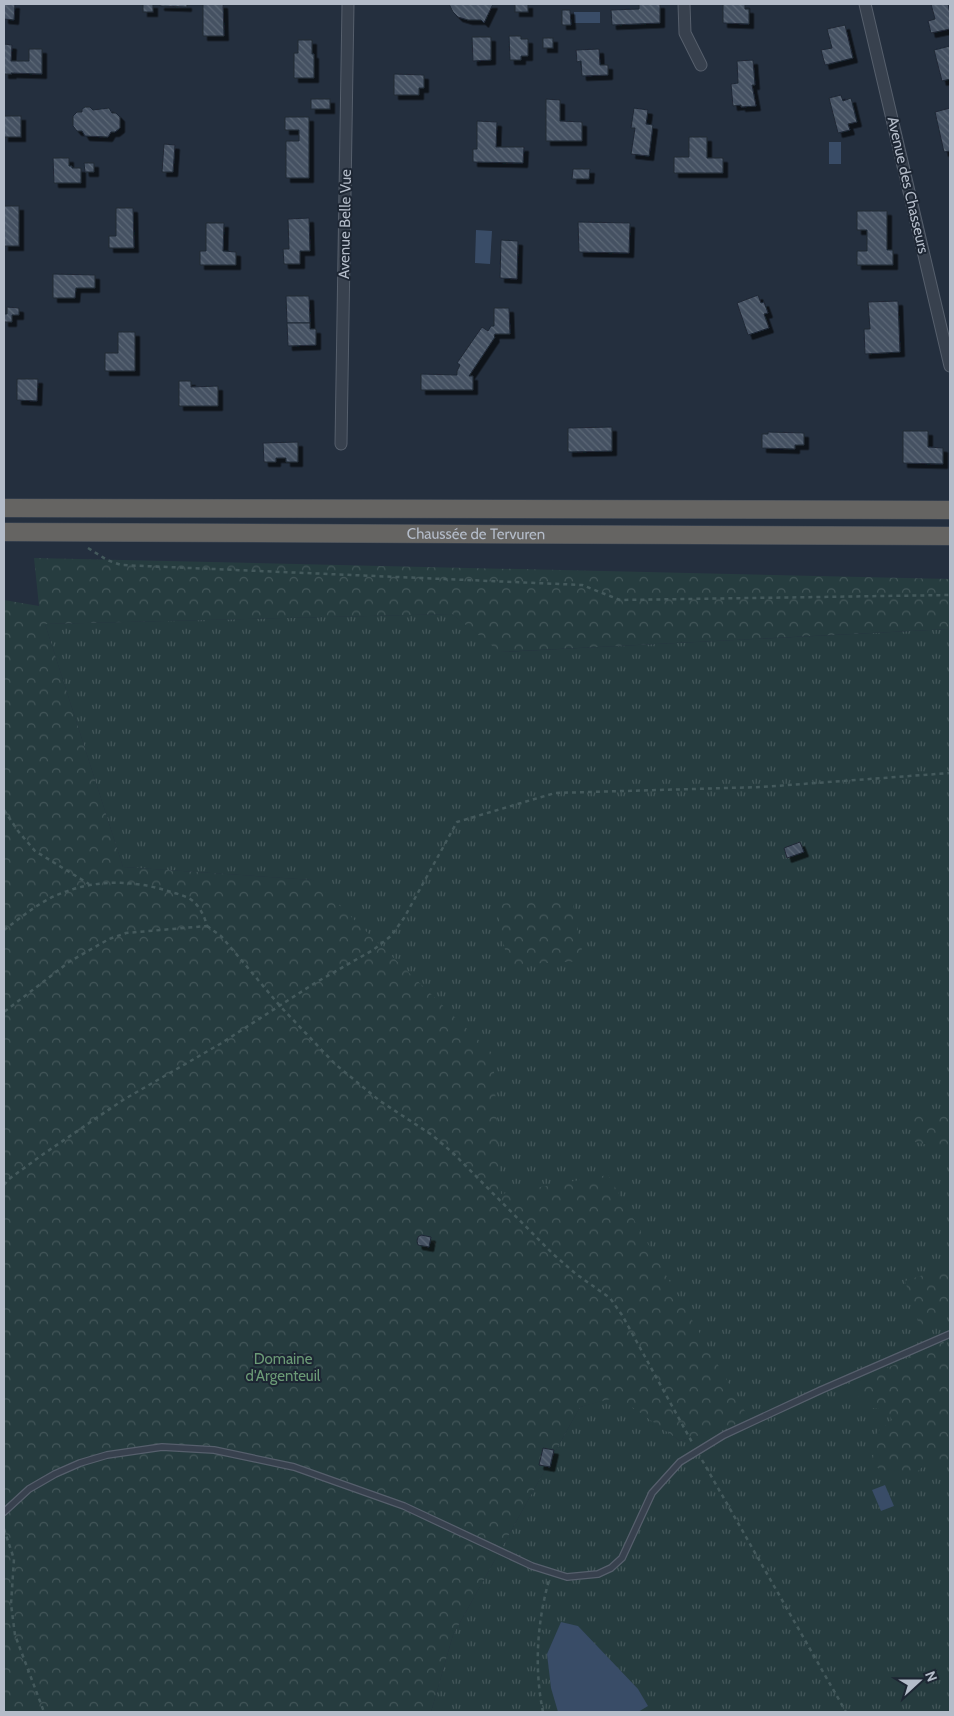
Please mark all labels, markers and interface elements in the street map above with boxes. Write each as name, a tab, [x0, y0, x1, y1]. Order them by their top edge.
street label: Avenue des Chasseurs	[883, 115, 933, 255]
street label: Avenue Belle Vue	[335, 169, 355, 279]
street label: Chaussée de Tervuren	[407, 525, 545, 543]
park label: Domaine d'Argenteuil	[246, 1350, 321, 1385]
north arrow	[894, 1656, 944, 1706]
text: N	[921, 1668, 941, 1684]

